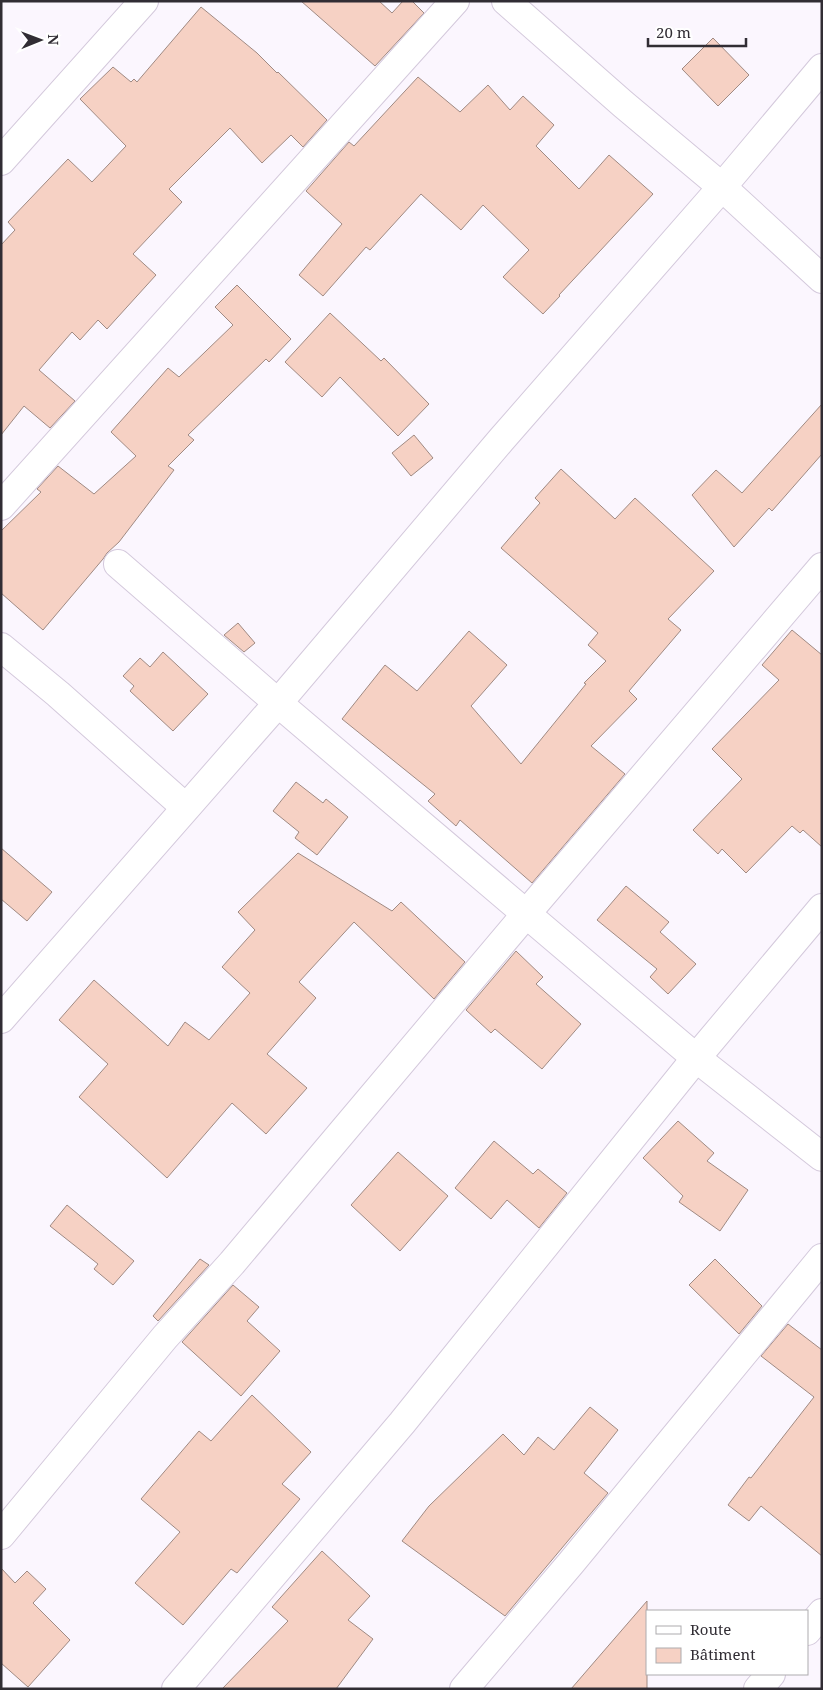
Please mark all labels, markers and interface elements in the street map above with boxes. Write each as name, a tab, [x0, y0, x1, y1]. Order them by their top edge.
north arrow	[15, 15, 65, 65]
scale bar	[648, 15, 746, 47]
text: 20 m	[656, 22, 691, 42]
text: N	[44, 34, 63, 45]
legend	[646, 1610, 808, 1675]
text: Route	[690, 1619, 731, 1639]
text: Bâtiment	[690, 1644, 756, 1664]

